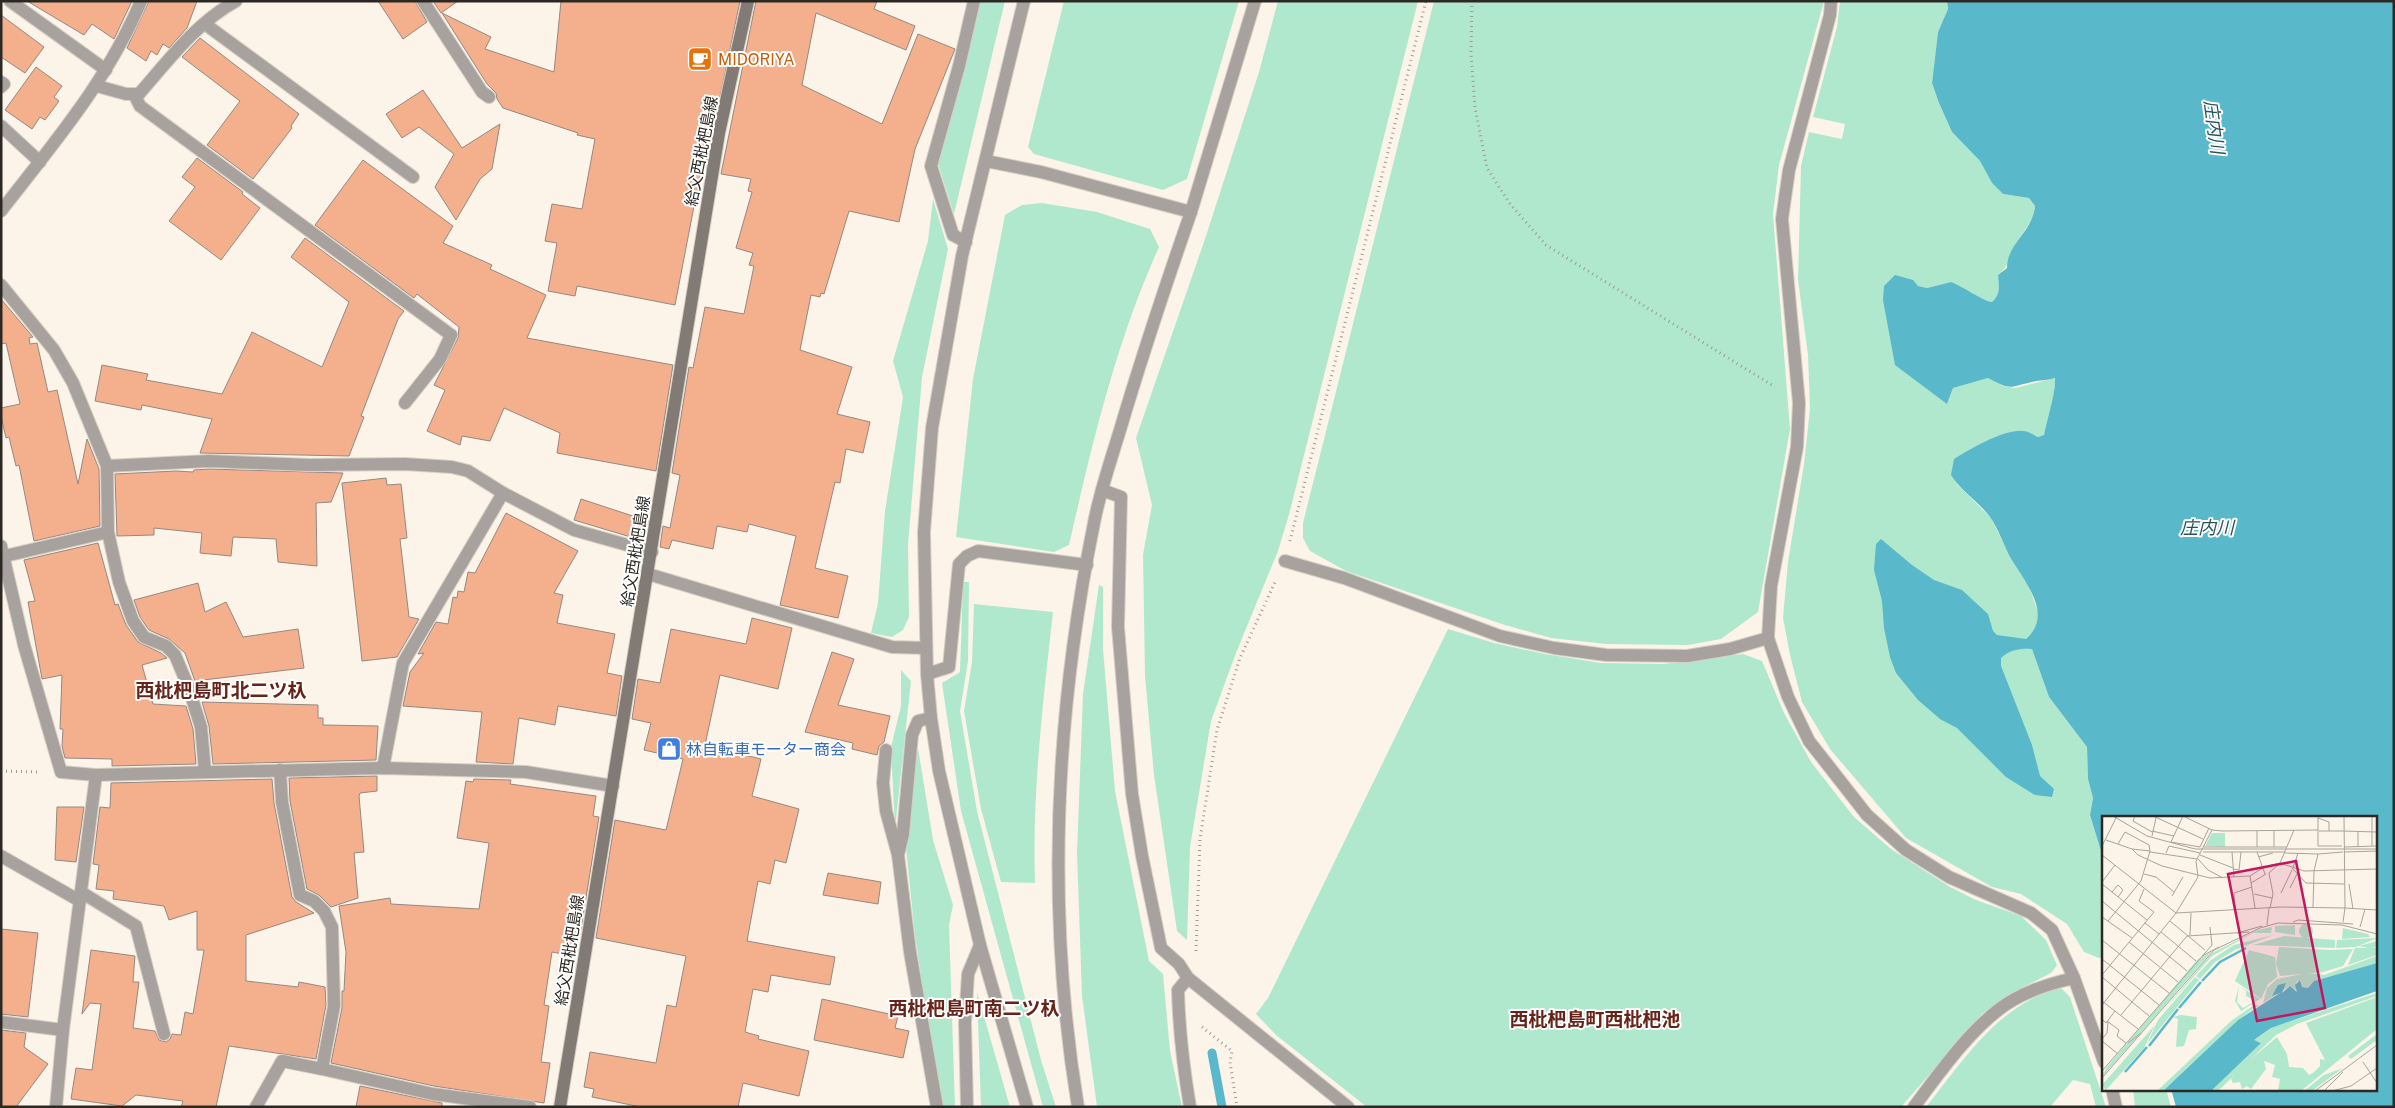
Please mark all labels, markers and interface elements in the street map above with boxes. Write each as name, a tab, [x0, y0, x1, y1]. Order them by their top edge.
cafe icon: MIDORIYA	[687, 46, 713, 72]
place label: MIDORIYA	[718, 50, 795, 69]
street label: 給父西枇杷島線	[681, 94, 722, 208]
water label: 庄内川	[2200, 99, 2229, 157]
street label: 給父西枇杷島線	[617, 494, 654, 608]
water label: 庄内川	[2180, 517, 2236, 538]
district label: 西枇杷島町北二ツ杁	[135, 679, 307, 701]
shop icon: 林自転車モーター商会	[656, 736, 682, 762]
place label: 林自転車モーター商会	[686, 740, 846, 759]
inset map	[2102, 816, 2378, 1090]
street label: 給父西枇杷島線	[551, 893, 588, 1007]
district label: 西枇杷島町南二ツ杁	[888, 997, 1060, 1019]
district label: 西枇杷島町西枇杷池	[1509, 1008, 1681, 1030]

